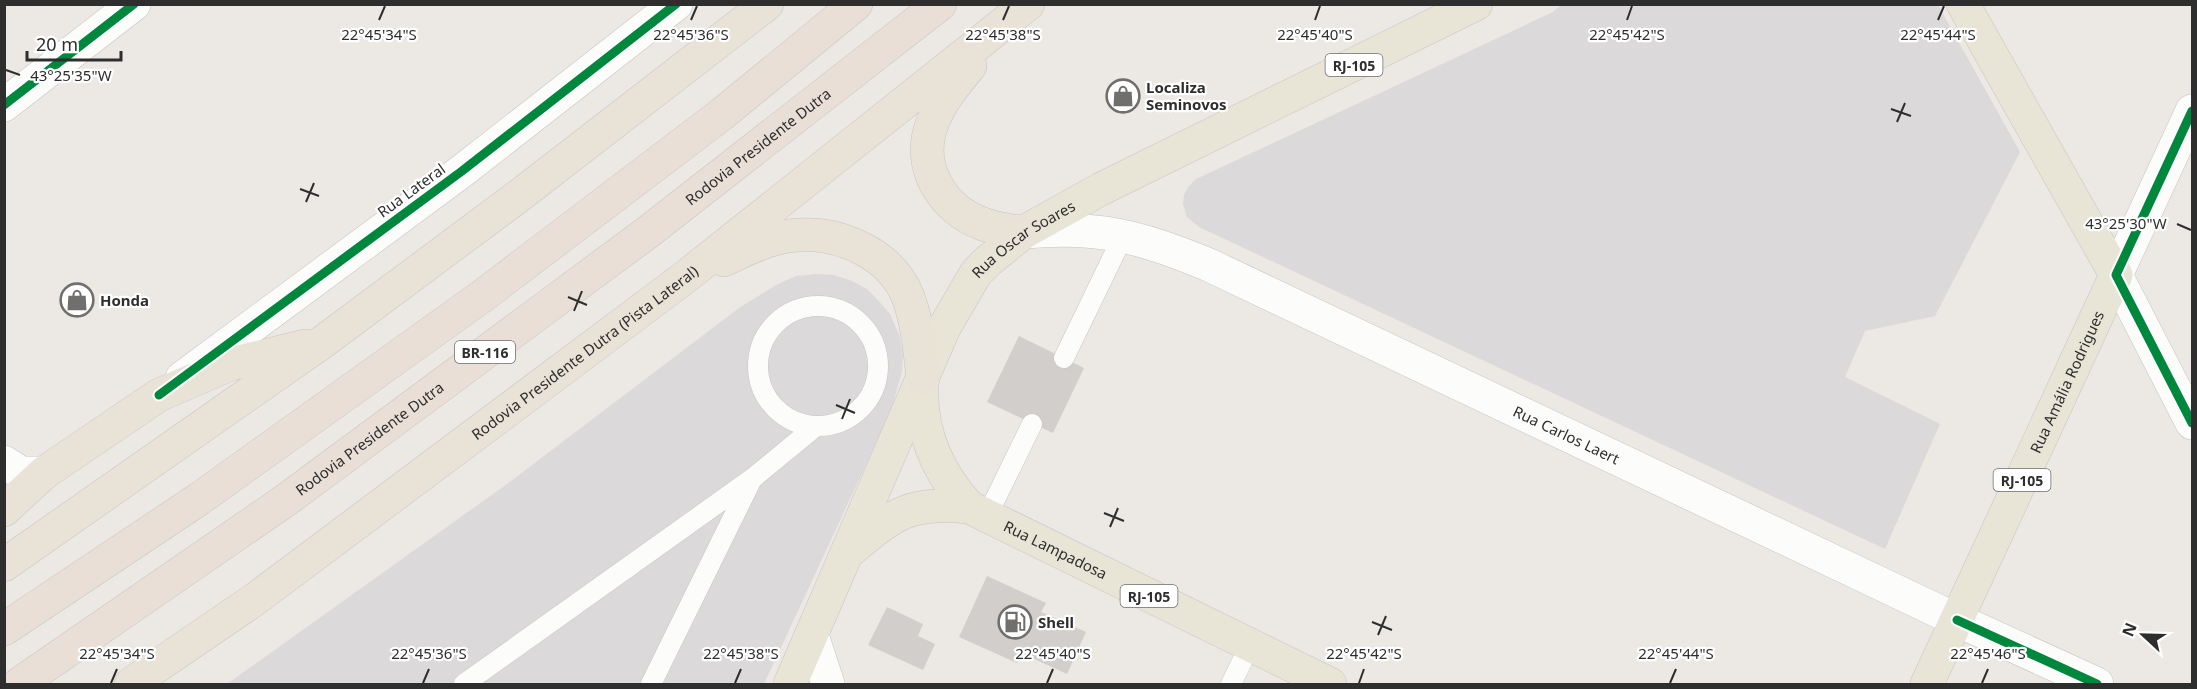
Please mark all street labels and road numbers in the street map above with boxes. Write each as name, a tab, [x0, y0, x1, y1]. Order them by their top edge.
road number: RJ-105	[1326, 54, 1382, 76]
street label: Rodovia Presidente Dutra	[681, 83, 835, 209]
street label: Rua Lateral	[373, 159, 449, 221]
street label: Rua Oscar Soares	[967, 196, 1078, 282]
street label: Rodovia Presidente Dutra (Pista Lateral)	[467, 261, 702, 444]
street label: Rua Amália Rodrigues	[2025, 307, 2108, 456]
road number: BR-116	[455, 341, 515, 363]
street label: Rodovia Presidente Dutra	[291, 377, 447, 500]
street label: Rua Carlos Laert	[1510, 401, 1623, 469]
road number: RJ-105	[1994, 469, 2050, 491]
street label: Rua Lampadosa	[1001, 516, 1111, 583]
road number: RJ-105	[1120, 585, 1178, 607]

